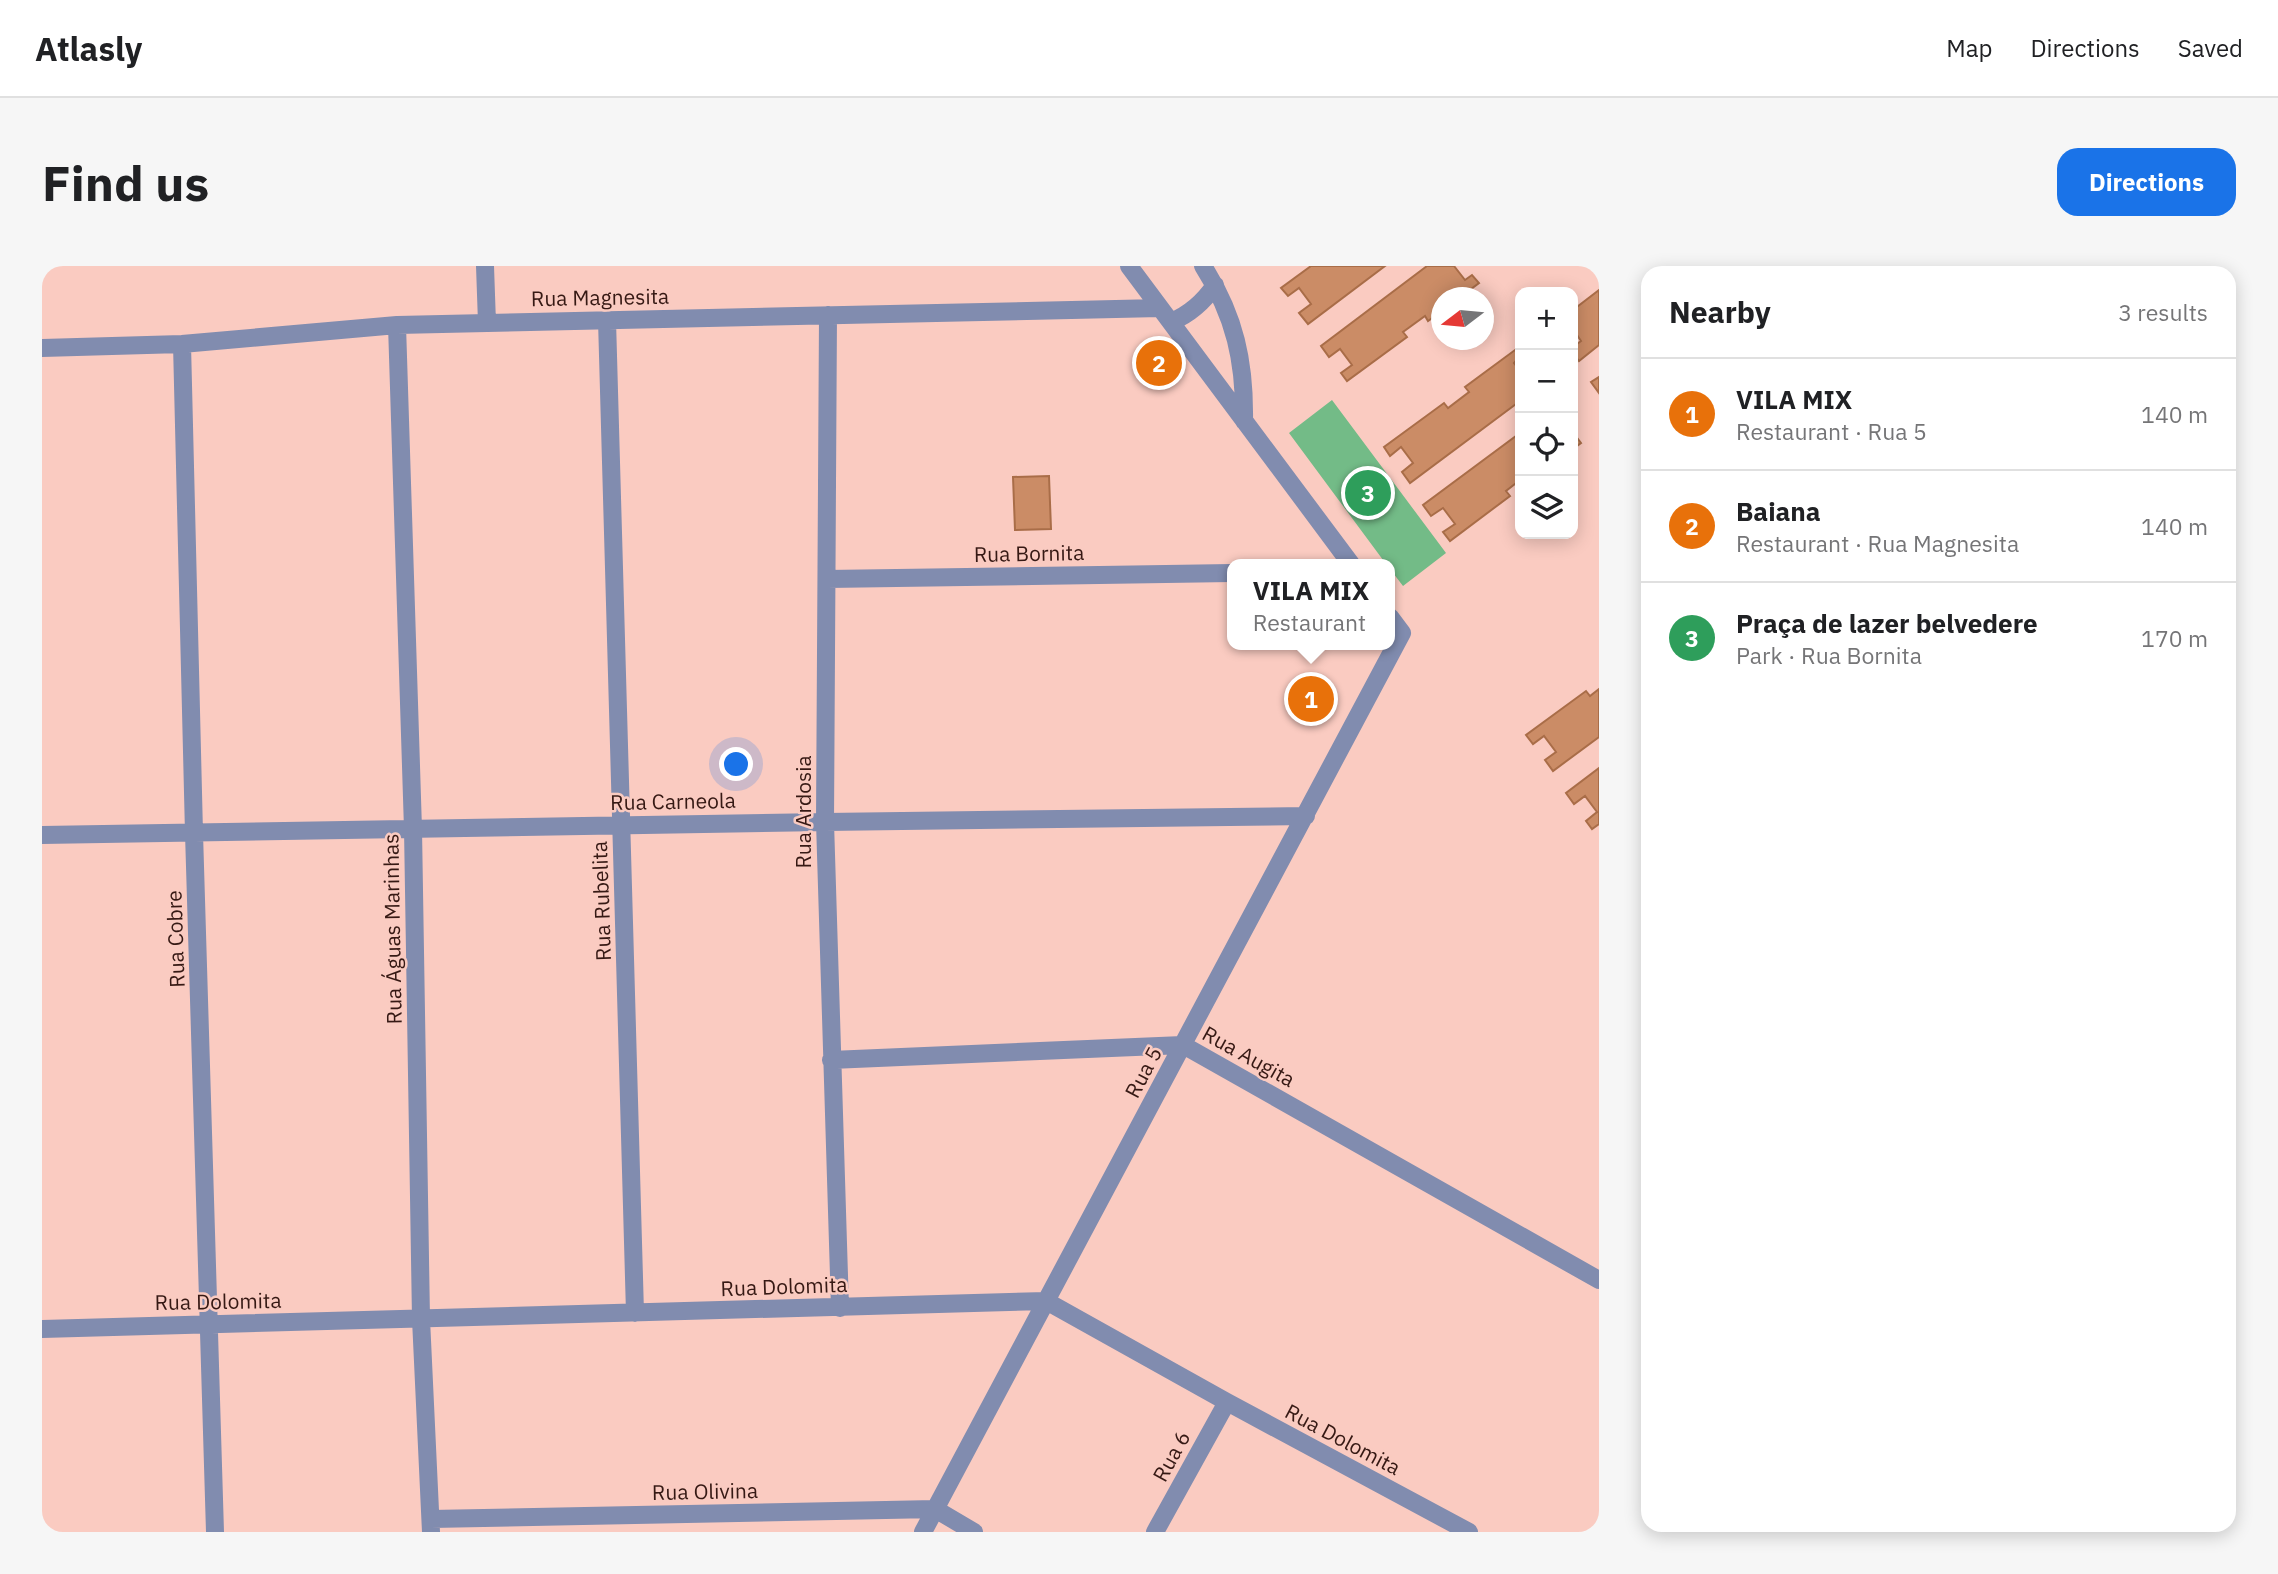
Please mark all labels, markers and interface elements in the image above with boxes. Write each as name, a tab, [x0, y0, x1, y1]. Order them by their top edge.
text: Atlasly	[35, 27, 142, 70]
text: Map	[1946, 32, 1992, 64]
text: Directions	[2030, 32, 2140, 64]
text: Saved	[2178, 32, 2243, 64]
button: Directions	[2057, 148, 2236, 216]
text: Find us	[42, 151, 209, 214]
street label: Rua Magnesita	[531, 282, 669, 312]
north arrow	[1431, 287, 1494, 350]
map controls	[1515, 287, 1578, 539]
button: +	[1515, 287, 1578, 350]
text: Nearby	[1669, 292, 1771, 331]
text: 3 results	[2118, 297, 2208, 327]
pin: 2	[1136, 337, 1182, 389]
button: −	[1515, 350, 1578, 413]
text: VILA MIX	[1736, 382, 1852, 416]
text: 1	[1685, 399, 1699, 429]
text: 140 m	[2141, 399, 2208, 429]
button: locate	[1515, 413, 1578, 476]
text: Restaurant · Rua 5	[1736, 416, 1927, 446]
pin: 3	[1345, 467, 1391, 519]
button: layers	[1515, 476, 1578, 539]
text: Baiana	[1736, 494, 1821, 528]
text: 2	[1685, 511, 1699, 541]
text: 140 m	[2141, 511, 2208, 541]
text: Restaurant · Rua Magnesita	[1736, 528, 2019, 558]
street label: Rua Bornita	[974, 538, 1084, 568]
popup	[1227, 559, 1395, 650]
text: VILA MIX	[1253, 573, 1369, 607]
text: Praça de lazer belvedere	[1736, 606, 2038, 640]
text: Restaurant	[1253, 607, 1366, 637]
text: 3	[1685, 623, 1699, 653]
text: 170 m	[2141, 623, 2208, 653]
text: Park · Rua Bornita	[1736, 640, 1922, 670]
pin: 1	[1288, 673, 1334, 725]
your location	[719, 747, 753, 781]
street label: Rua Ardosia	[789, 755, 817, 869]
street label: Rua Carneola	[610, 786, 736, 816]
street label: Rua Águas Marinhas	[376, 833, 408, 1025]
street label: Rua Rubelita	[585, 840, 617, 962]
street label: Rua Cobre	[159, 890, 191, 988]
street label: Rua Augita	[1198, 1019, 1300, 1093]
street label: Rua 5	[1118, 1042, 1168, 1102]
street label: Rua Dolomita	[720, 1270, 848, 1302]
street label: Rua Dolomita	[154, 1286, 282, 1316]
street label: Rua Dolomita	[1280, 1397, 1406, 1481]
street label: Rua 6	[1146, 1426, 1196, 1486]
street label: Rua Olivina	[652, 1476, 758, 1506]

